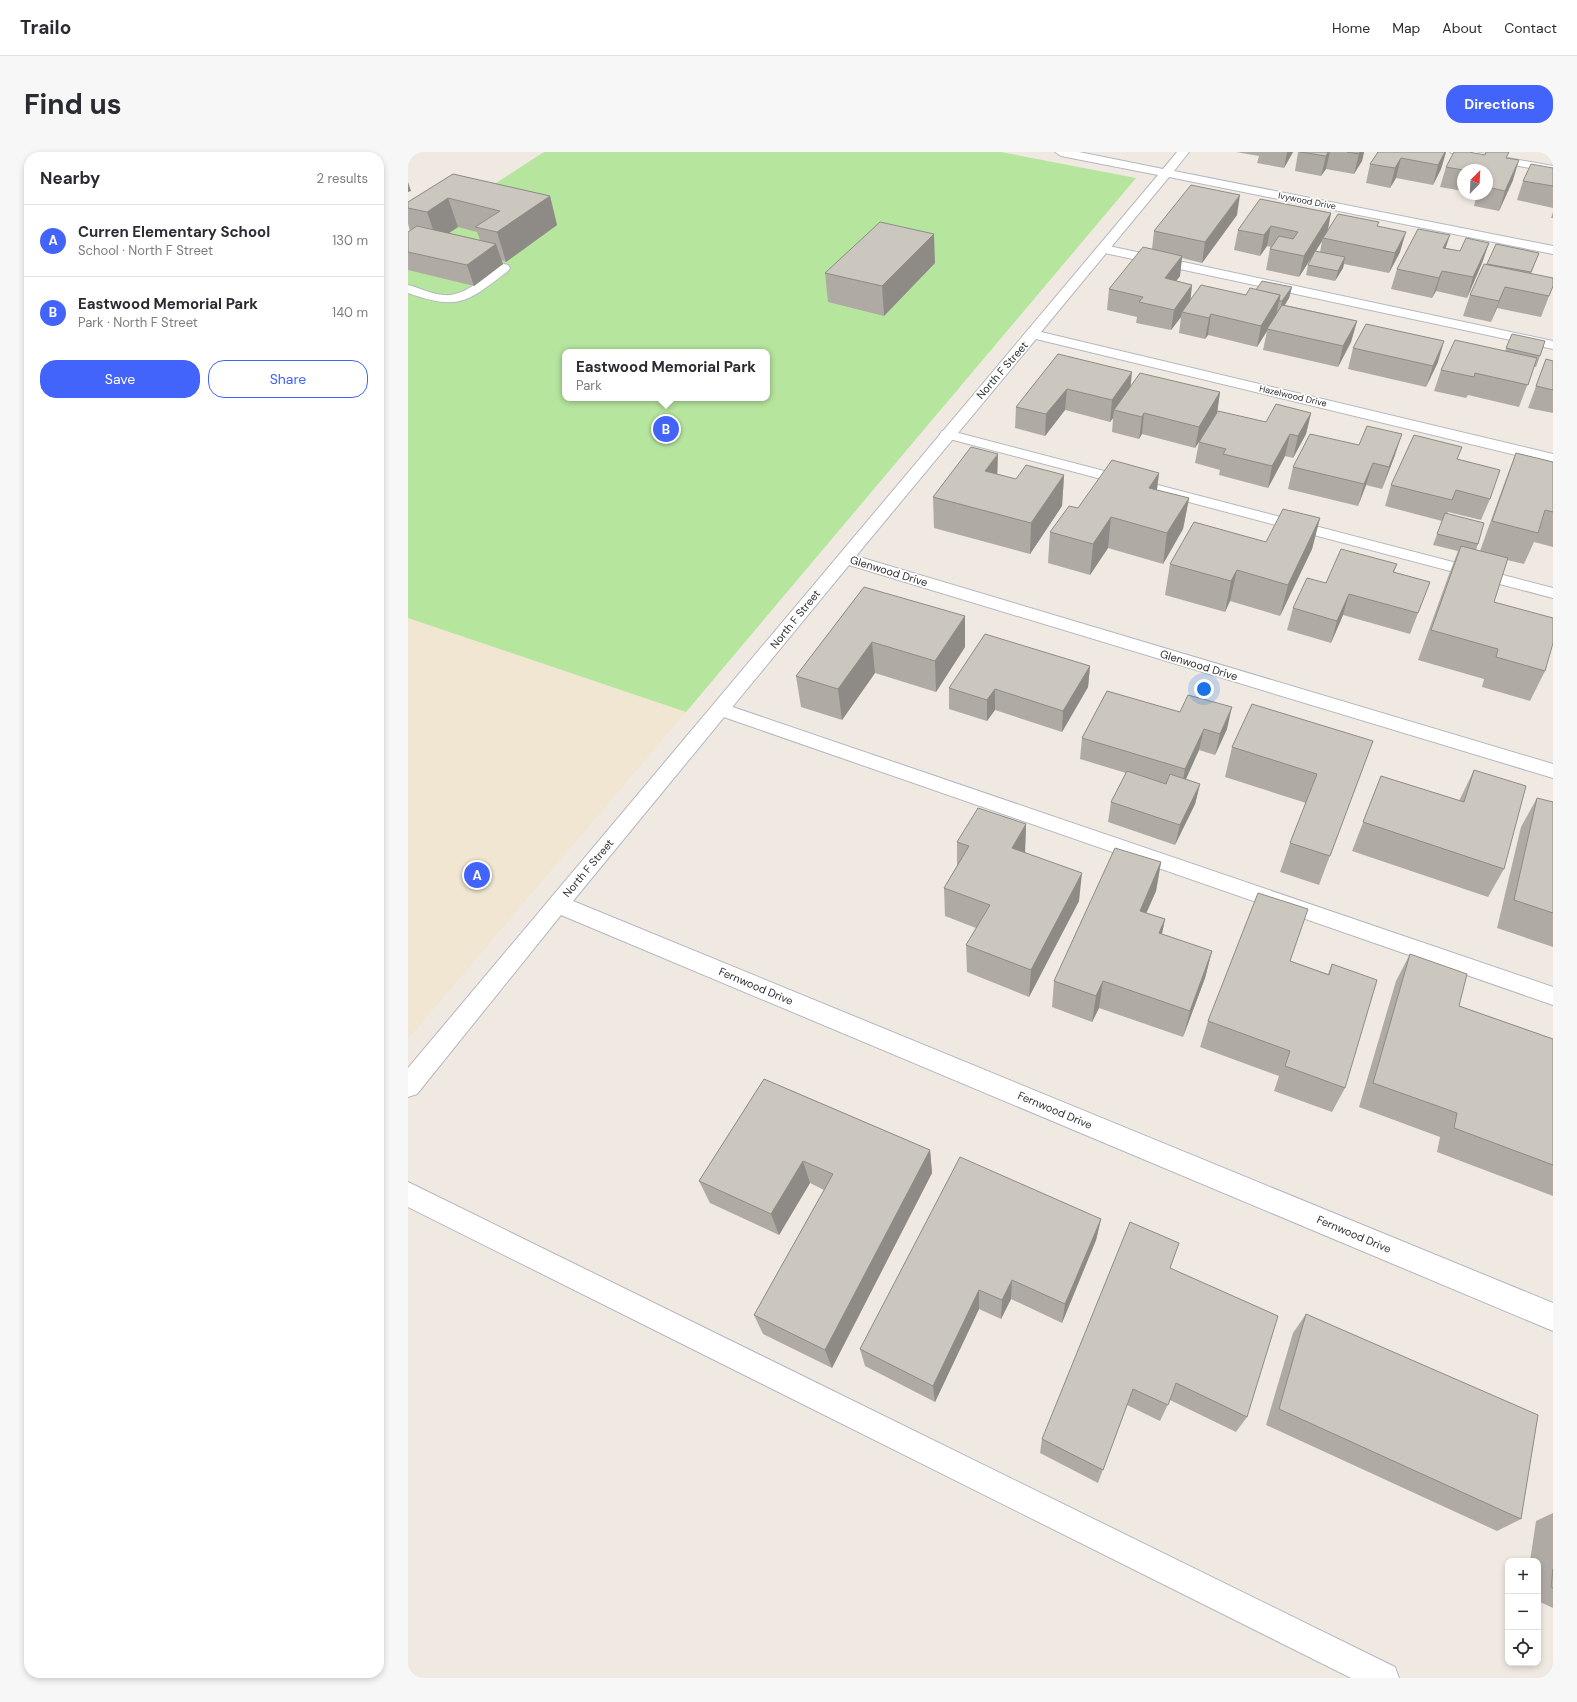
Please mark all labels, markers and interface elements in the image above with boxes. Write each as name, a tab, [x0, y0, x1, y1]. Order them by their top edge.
text: Trailo	[20, 15, 71, 40]
text: Home	[1332, 19, 1370, 37]
text: Map	[1392, 19, 1420, 37]
text: About	[1442, 19, 1482, 37]
text: Contact	[1504, 19, 1557, 37]
button: Directions	[1446, 85, 1553, 123]
text: Find us	[24, 86, 122, 123]
north arrow	[1457, 164, 1493, 200]
text: Nearby	[40, 167, 100, 189]
text: 2 results	[317, 170, 368, 187]
street label: Ivywood Drive	[1277, 190, 1337, 212]
text: Curren Elementary School	[78, 222, 270, 242]
text: A	[48, 232, 58, 249]
text: 130 m	[332, 232, 368, 249]
text: School · North F Street	[78, 242, 213, 259]
text: Eastwood Memorial Park	[78, 294, 258, 314]
text: B	[49, 304, 57, 321]
text: 140 m	[332, 304, 368, 321]
text: Park · North F Street	[78, 314, 198, 331]
street label: North F Street	[973, 338, 1031, 402]
popup	[562, 349, 770, 401]
text: Eastwood Memorial Park	[576, 357, 756, 377]
button: Save	[40, 360, 200, 398]
button: Share	[208, 360, 368, 398]
text: Park	[576, 377, 602, 394]
street label: Hazelwood Drive	[1258, 382, 1328, 410]
pin: B	[653, 414, 679, 444]
street label: Glenwood Drive	[848, 553, 930, 589]
street label: North F Street	[767, 587, 823, 651]
street label: Glenwood Drive	[1158, 647, 1240, 683]
your location	[1194, 679, 1214, 699]
street label: North F Street	[560, 836, 616, 900]
pin: A	[464, 860, 490, 890]
street label: Fernwood Drive	[717, 964, 795, 1008]
street label: Fernwood Drive	[1016, 1088, 1094, 1132]
street label: Fernwood Drive	[1315, 1212, 1393, 1256]
map controls	[1505, 1558, 1541, 1666]
button: +	[1505, 1558, 1541, 1594]
button: −	[1505, 1594, 1541, 1630]
button: locate	[1505, 1630, 1541, 1666]

